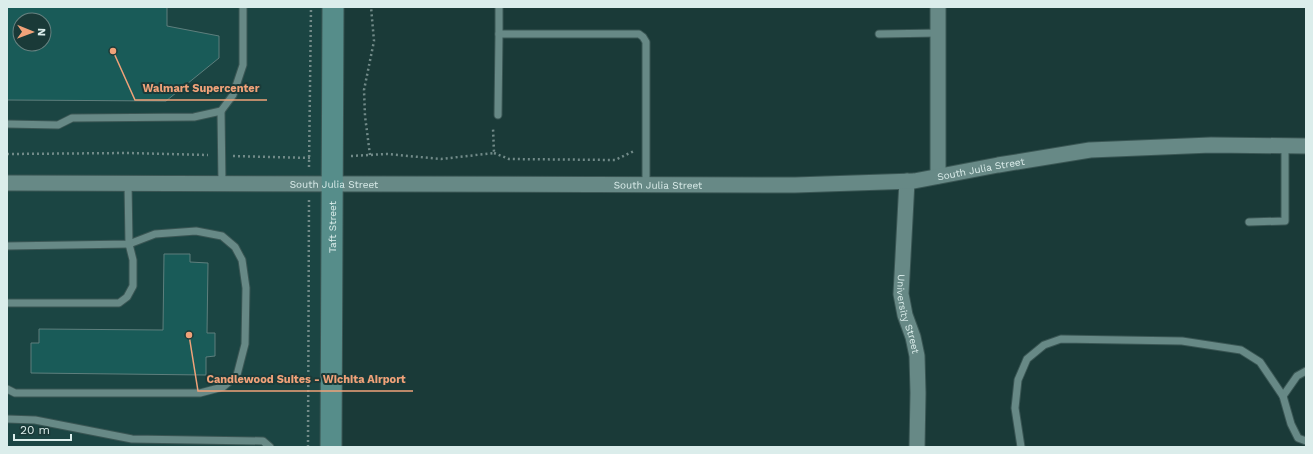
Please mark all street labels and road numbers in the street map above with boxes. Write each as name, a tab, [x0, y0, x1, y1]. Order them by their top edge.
street label: South Julia Street	[936, 156, 1026, 182]
street label: South Julia Street	[290, 179, 379, 190]
street label: South Julia Street	[614, 180, 703, 191]
street label: Taft Street	[327, 200, 338, 253]
street label: University Street	[895, 274, 922, 355]

